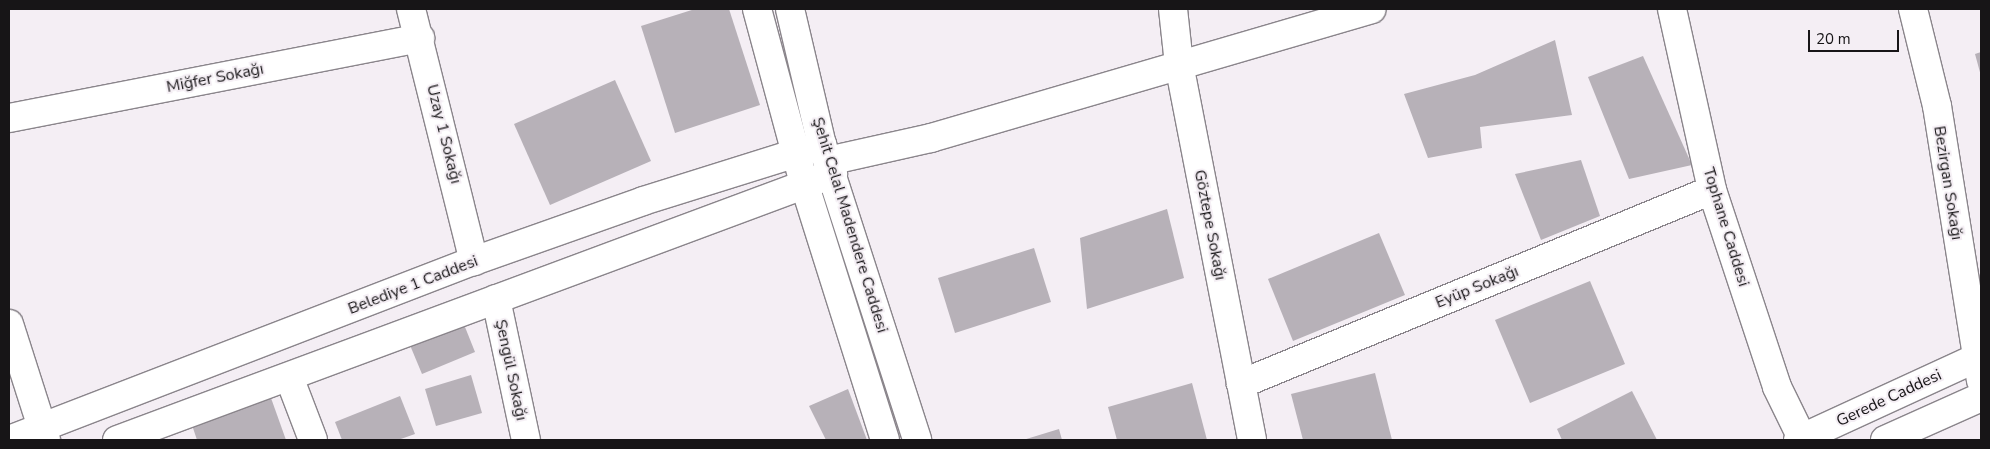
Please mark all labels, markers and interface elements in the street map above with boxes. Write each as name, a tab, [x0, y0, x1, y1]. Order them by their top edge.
scale bar	[1810, 20, 1901, 52]
text: 20 m	[1816, 29, 1851, 49]
street label: Miğfer Sokağı	[165, 59, 265, 97]
street label: Uzay 1 Sokağı	[422, 82, 466, 186]
street label: Şehit Celal Madendere Caddesi	[808, 115, 892, 335]
street label: Bezirgan Sokağı	[1929, 125, 1967, 241]
street label: Tophane Caddesi	[1699, 165, 1753, 289]
street label: Göztepe Sokağı	[1190, 168, 1230, 282]
street label: Belediye 1 Caddesi	[345, 251, 481, 319]
street label: Eyüp Sokağı	[1433, 262, 1521, 312]
street label: Şengül Sokağı	[491, 318, 531, 422]
street label: Gerede Caddesi	[1833, 365, 1945, 431]

